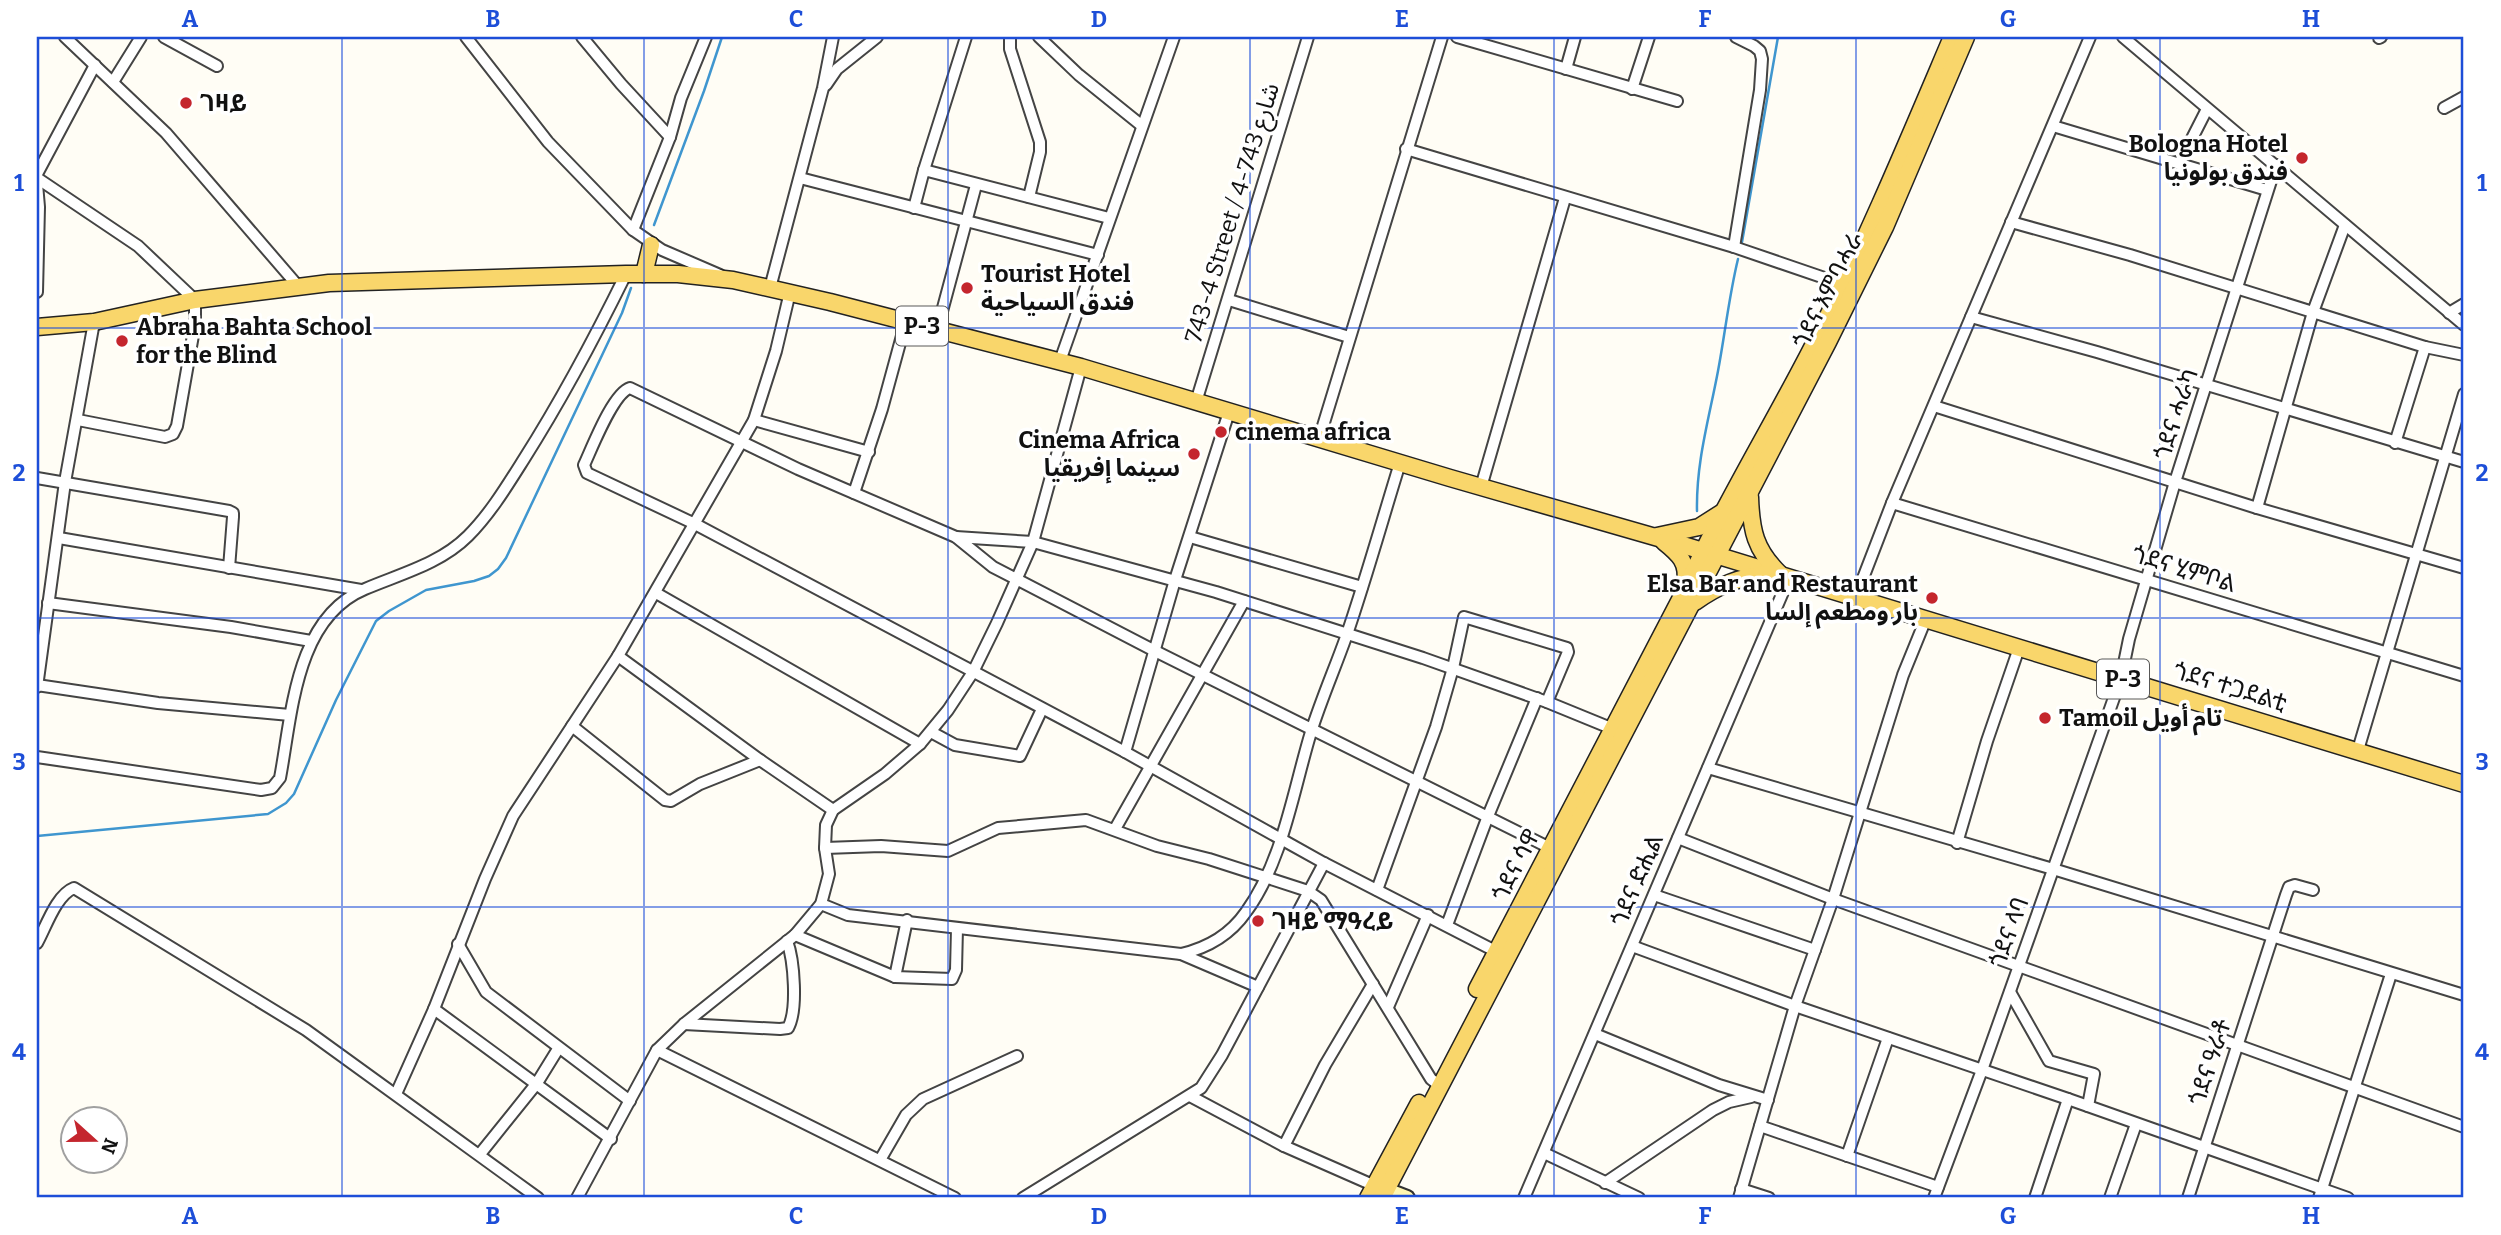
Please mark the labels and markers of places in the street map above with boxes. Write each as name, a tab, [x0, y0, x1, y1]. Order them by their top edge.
place label: ገዛይ	[200, 89, 247, 117]
marker: ገዛይ	[178, 95, 194, 111]
place label: Bologna Hotel فندق بولونيا	[2128, 130, 2289, 186]
marker: Bologna Hotel فندق بولونيا	[2294, 150, 2310, 166]
place label: Tourist Hotel فندق السياحية	[981, 260, 1134, 316]
marker: Tourist Hotel فندق السياحية	[959, 280, 975, 296]
place label: Abraha Bahta School for the Blind	[136, 313, 373, 369]
marker: Abraha Bahta School for the Blind	[114, 333, 130, 349]
place label: cinema africa	[1235, 418, 1391, 446]
marker: cinema africa	[1213, 424, 1229, 440]
place label: Cinema Africa سينما إفريقيا	[1018, 426, 1181, 484]
marker: Cinema Africa سينما إفريقيا	[1186, 446, 1202, 462]
place label: Elsa Bar and Restaurant بار ومطعم إلسا	[1647, 570, 1919, 629]
marker: Elsa Bar and Restaurant بار ومطعم إلسا	[1924, 590, 1940, 606]
place label: Tamoil تام أويل	[2059, 703, 2223, 736]
marker: Tamoil تام أويل	[2037, 710, 2053, 726]
place label: ገዛይ ማዓረይ	[1272, 907, 1394, 935]
marker: ገዛይ ማዓረይ	[1250, 913, 1266, 929]

